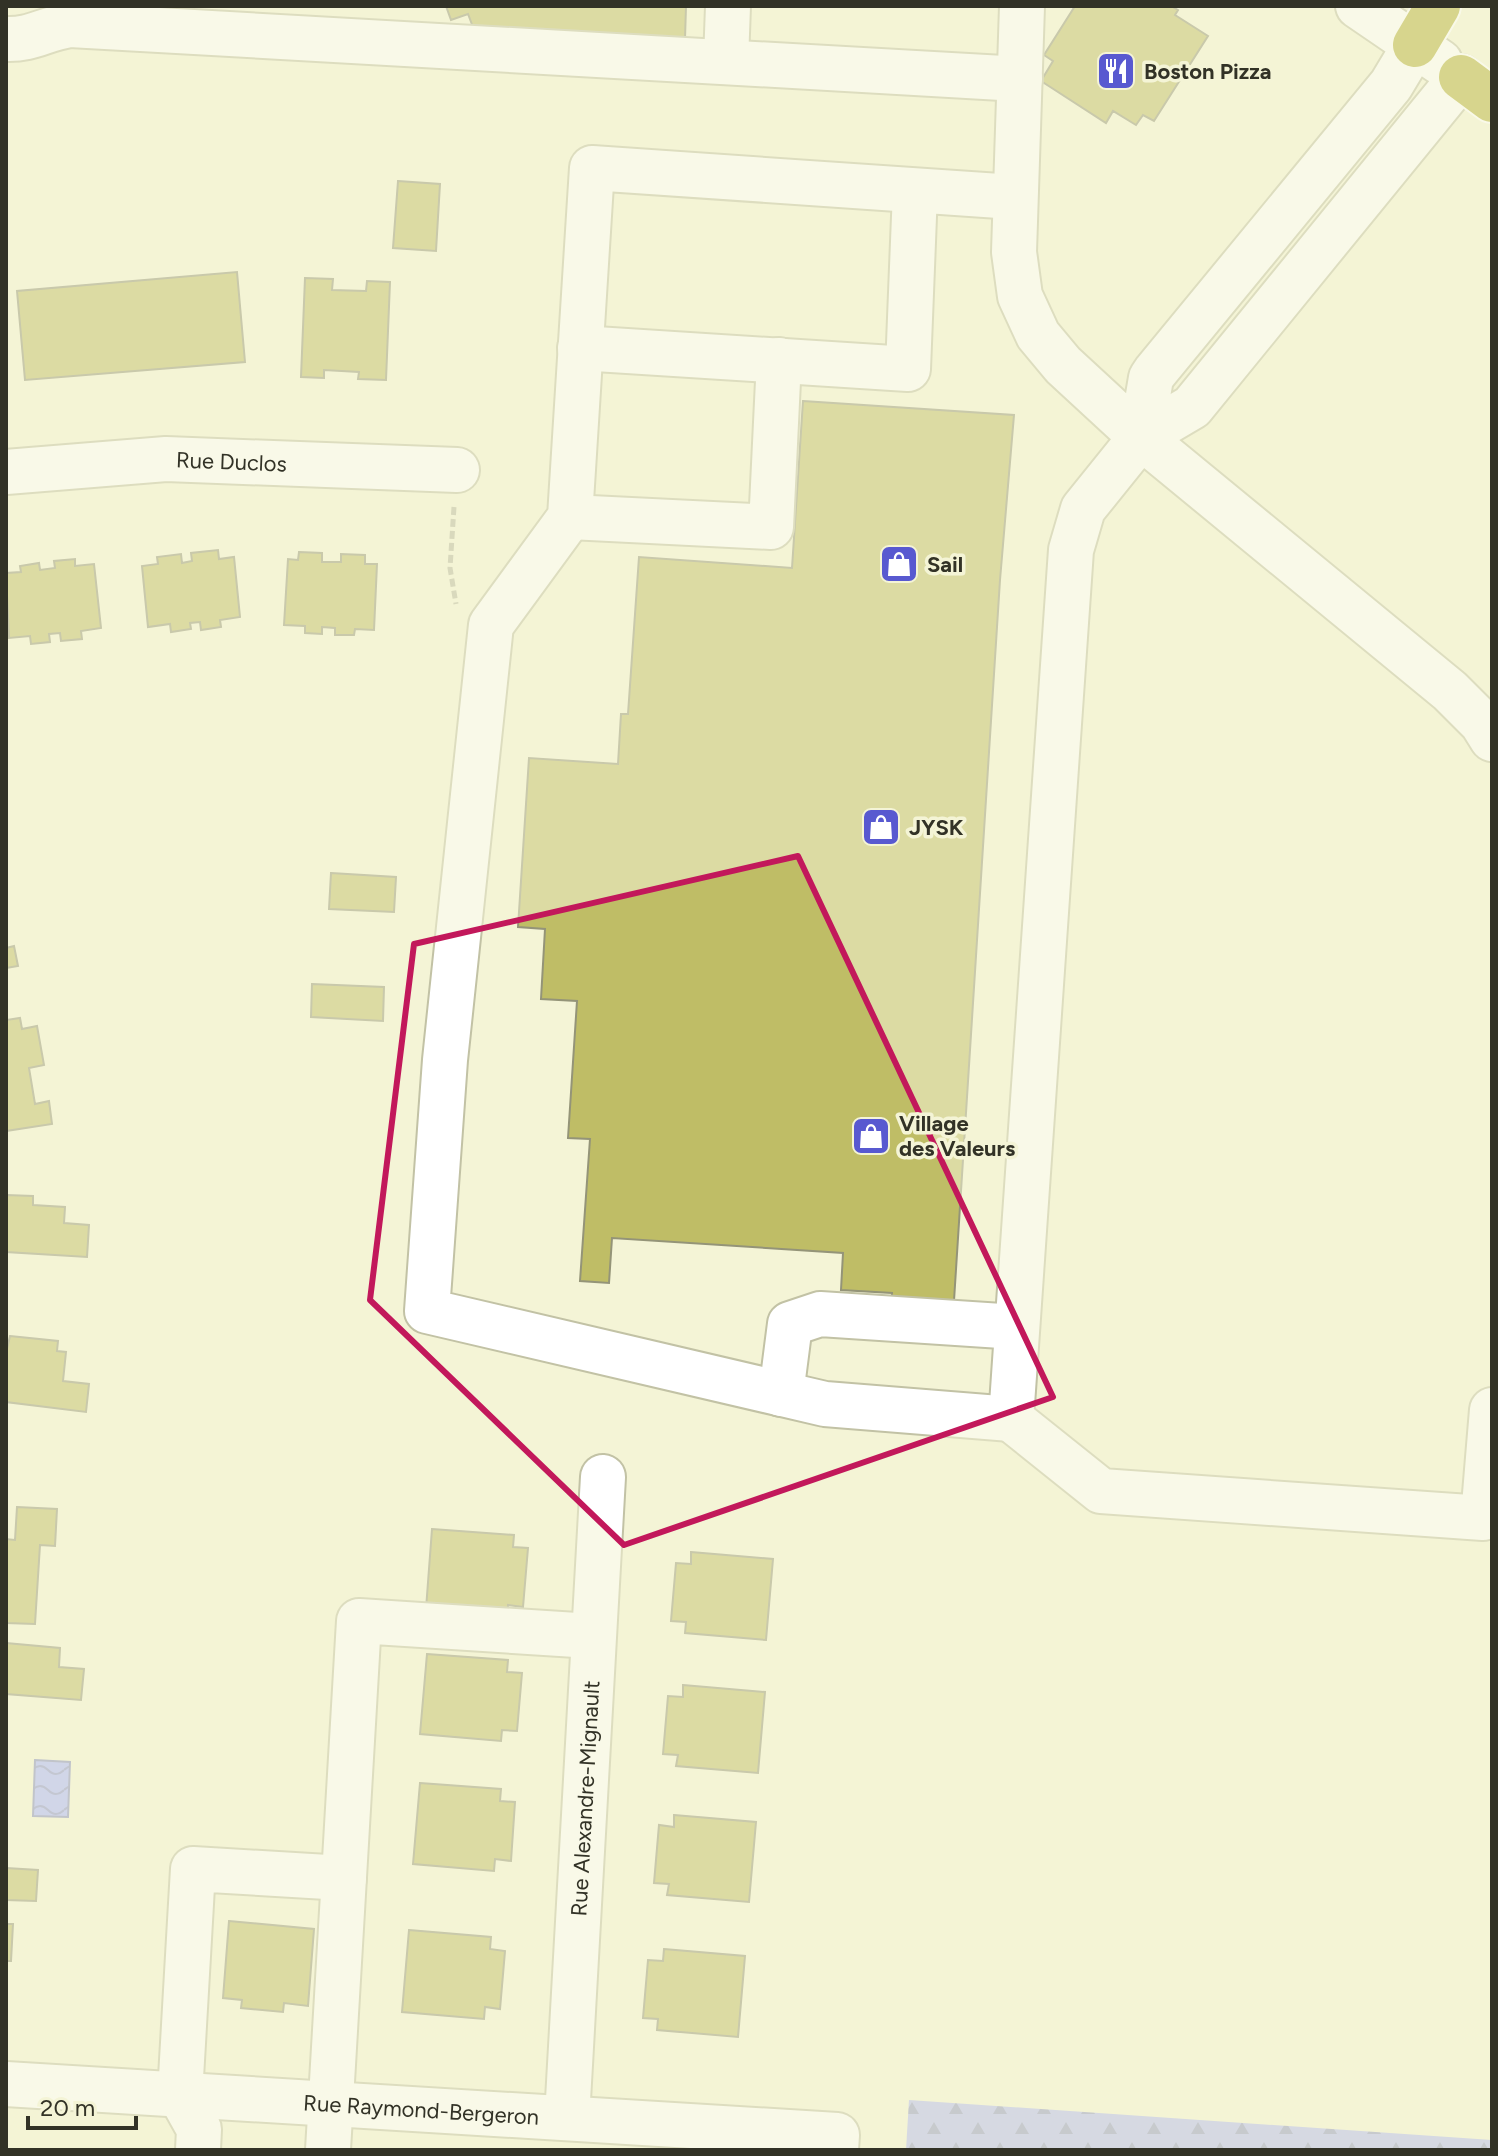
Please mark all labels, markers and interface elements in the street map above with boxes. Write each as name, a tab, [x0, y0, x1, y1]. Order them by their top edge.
restaurant icon: Boston Pizza	[1095, 50, 1137, 92]
place label: Boston Pizza	[1144, 58, 1271, 85]
street label: Rue Duclos	[176, 446, 287, 478]
shop icon: Sail	[878, 543, 920, 585]
place label: Sail	[927, 551, 963, 578]
shop icon: JYSK	[860, 806, 902, 848]
place label: JYSK	[909, 814, 964, 841]
place label: Village des Valeurs	[899, 1110, 1015, 1162]
shop icon: Village des Valeurs	[850, 1115, 892, 1157]
street label: Rue Alexandre-Mignault	[565, 1680, 606, 1917]
scale bar	[28, 2080, 136, 2130]
street label: Rue Raymond-Bergeron	[303, 2089, 540, 2131]
text: 20 m	[40, 2093, 95, 2122]

